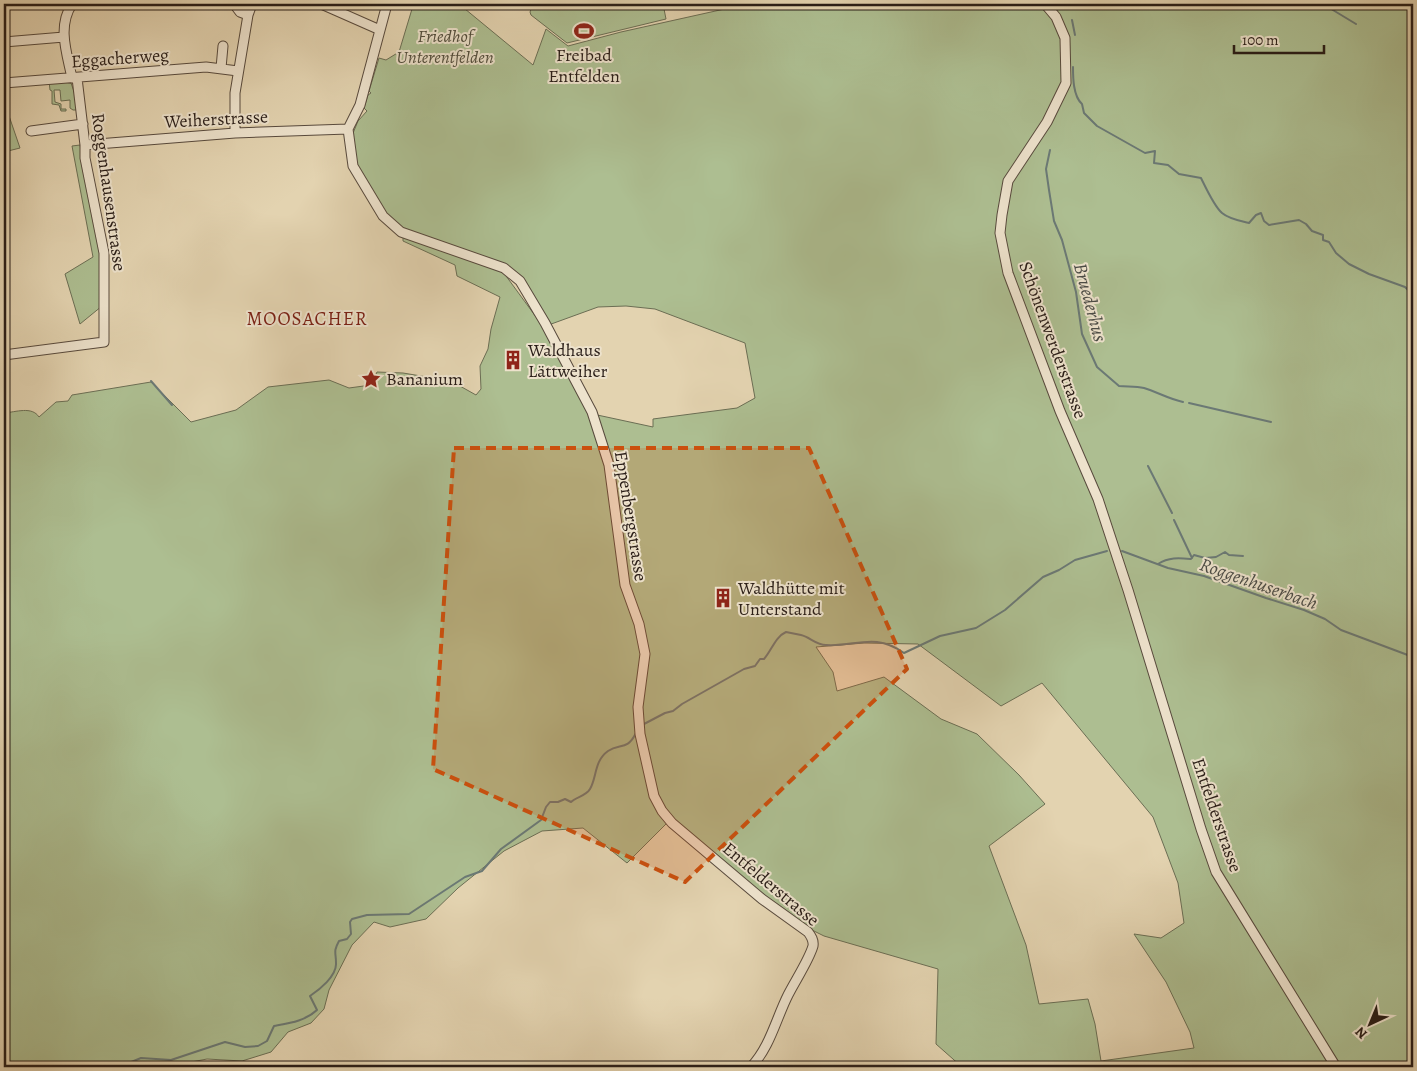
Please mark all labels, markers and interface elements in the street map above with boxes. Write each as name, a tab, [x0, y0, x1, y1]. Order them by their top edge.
sports icon: Freibad Entfelden	[573, 20, 595, 42]
scale bar	[1234, 22, 1324, 54]
park label: Friedhof Unterentfelden	[396, 24, 494, 69]
text: 100 m	[1242, 30, 1279, 50]
street label: Eggacherweg	[70, 43, 170, 73]
place label: Freibad Entfelden	[548, 43, 620, 88]
street label: Weiherstrasse	[162, 104, 269, 134]
street label: Roggenhausenstrasse	[86, 112, 132, 272]
street label: Schönenwerderstrasse	[1013, 258, 1093, 422]
water label: Bruederhus	[1067, 260, 1113, 345]
district label: MOOSACHER	[246, 306, 368, 332]
place label: Waldhaus Lättweiher	[527, 338, 608, 383]
building icon: Waldhaus Lättweiher	[502, 349, 524, 371]
place label: Bananium	[386, 367, 463, 391]
place icon: Bananium	[360, 368, 382, 390]
street label: Eppenbergstrasse	[609, 449, 653, 583]
water label: Roggenhuserbach	[1196, 552, 1321, 616]
place label: Waldhütte mit Unterstand	[737, 576, 845, 621]
building icon: Waldhütte mit Unterstand	[712, 587, 734, 609]
street label: Entfelderstrasse	[1186, 755, 1248, 875]
street label: Entfelderstrasse	[718, 836, 824, 932]
north arrow	[1344, 998, 1394, 1048]
text: N	[1351, 1023, 1372, 1043]

